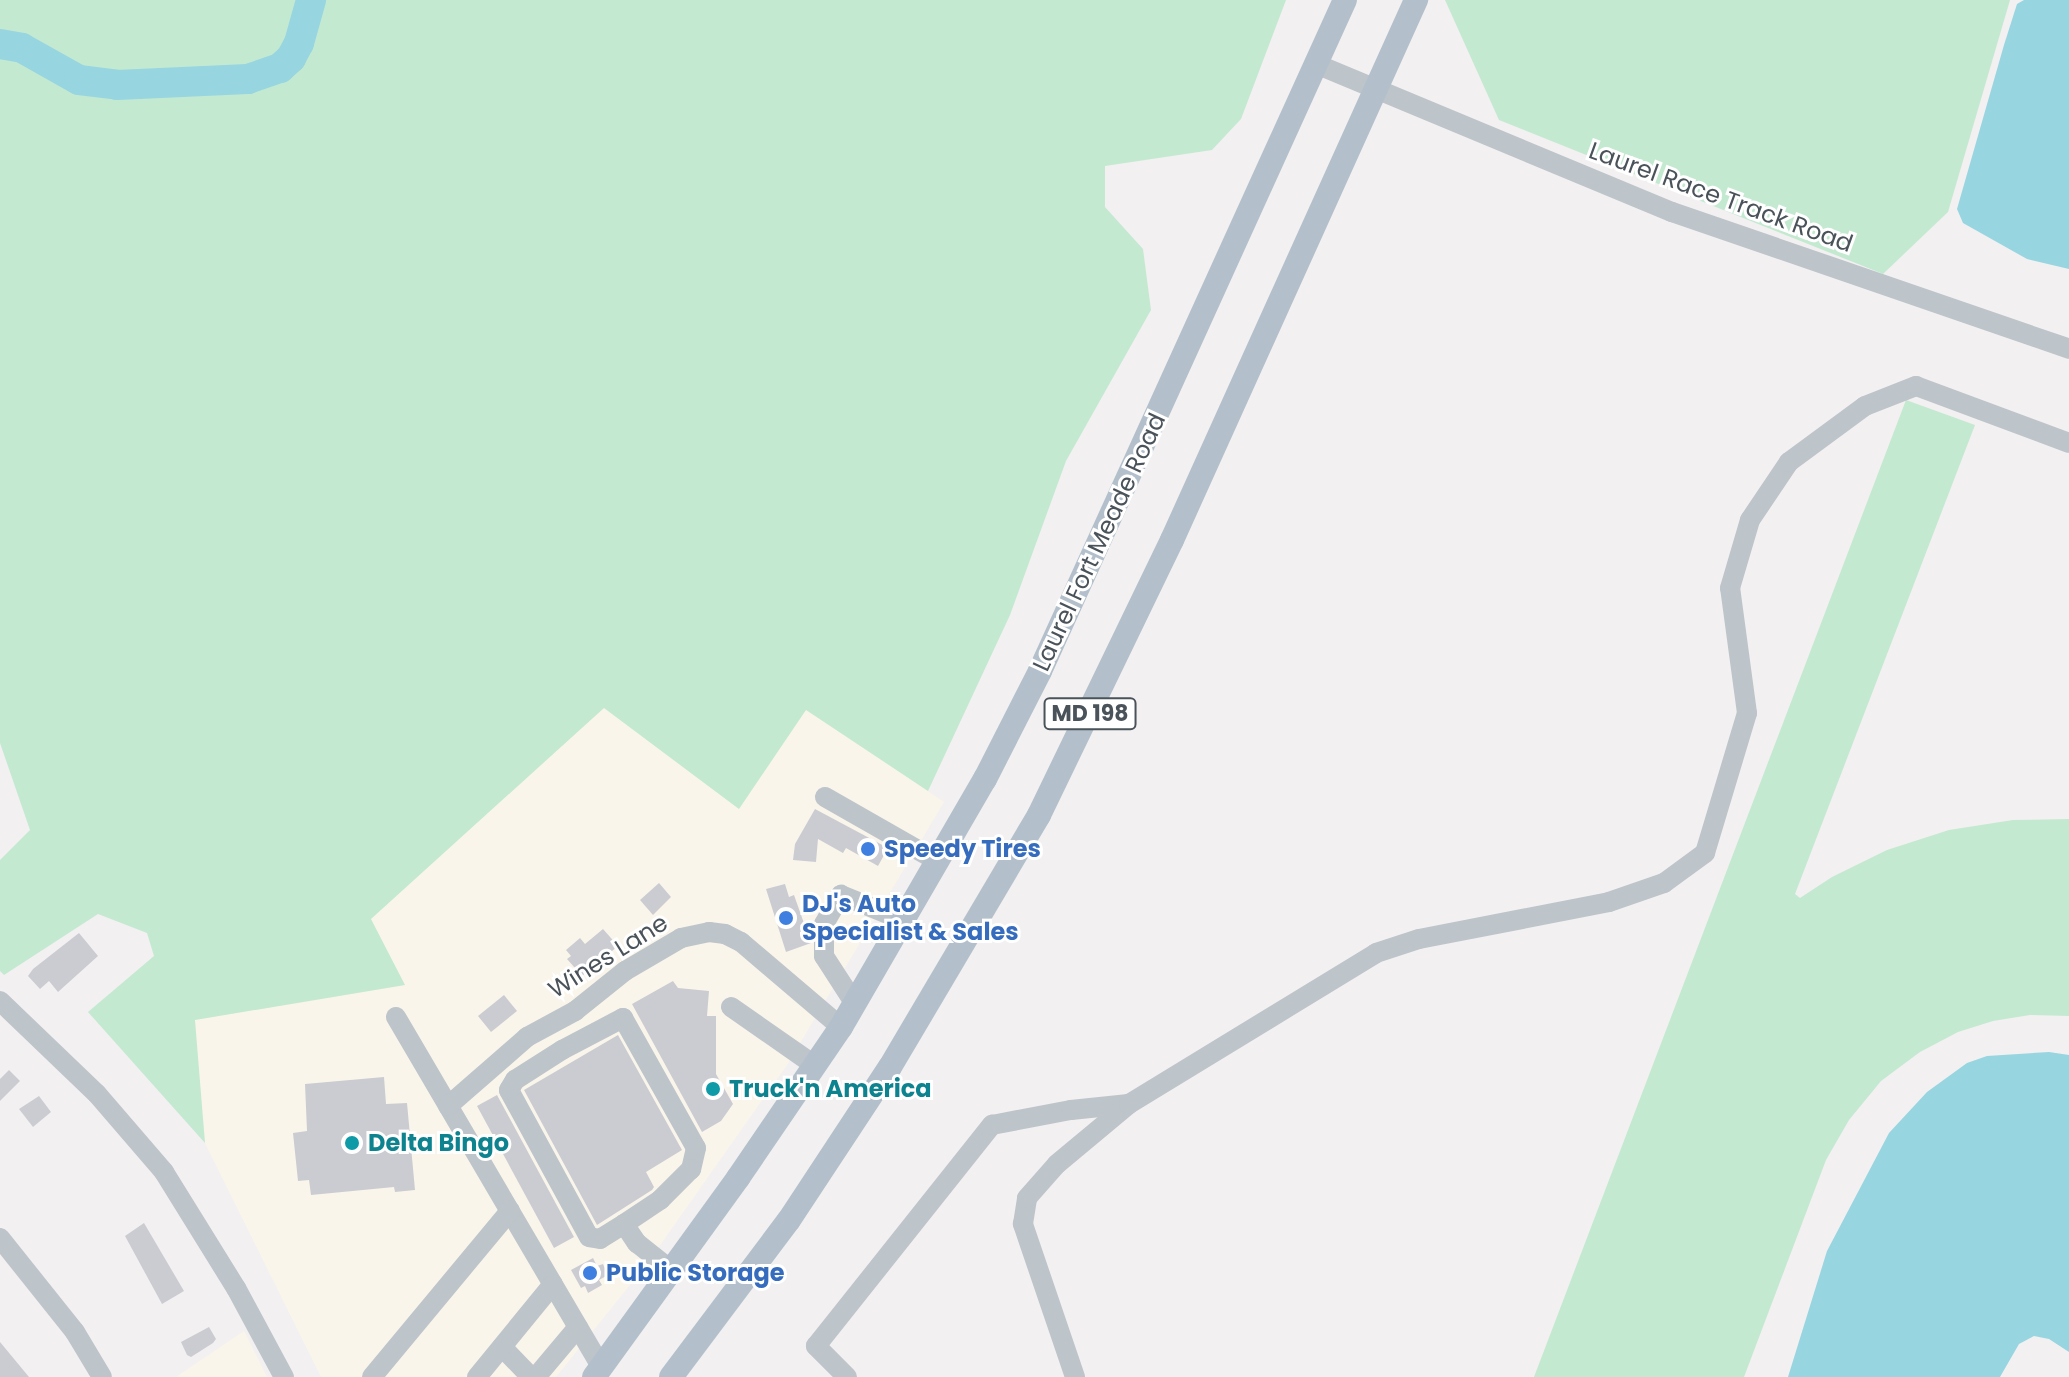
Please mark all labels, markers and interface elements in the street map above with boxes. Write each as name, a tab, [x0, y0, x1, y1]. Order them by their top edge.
street label: Laurel Race Track Road	[1585, 136, 1857, 258]
street label: Laurel Fort Meade Road	[1027, 408, 1171, 676]
road number: MD 198	[1042, 696, 1138, 732]
place label: Speedy Tires	[884, 835, 1041, 863]
marker: Speedy Tires	[859, 840, 877, 858]
place label: DJ's Auto Specialist & Sales	[802, 890, 1019, 946]
street label: Wines Lane	[543, 908, 673, 1004]
marker: DJ's Auto Specialist & Sales	[777, 909, 795, 927]
place label: Truck'n America	[729, 1075, 932, 1103]
marker: Truck'n America	[704, 1080, 722, 1098]
place label: Delta Bingo	[368, 1129, 509, 1157]
marker: Delta Bingo	[343, 1134, 361, 1152]
place label: Public Storage	[606, 1259, 785, 1287]
marker: Public Storage	[581, 1264, 599, 1282]

